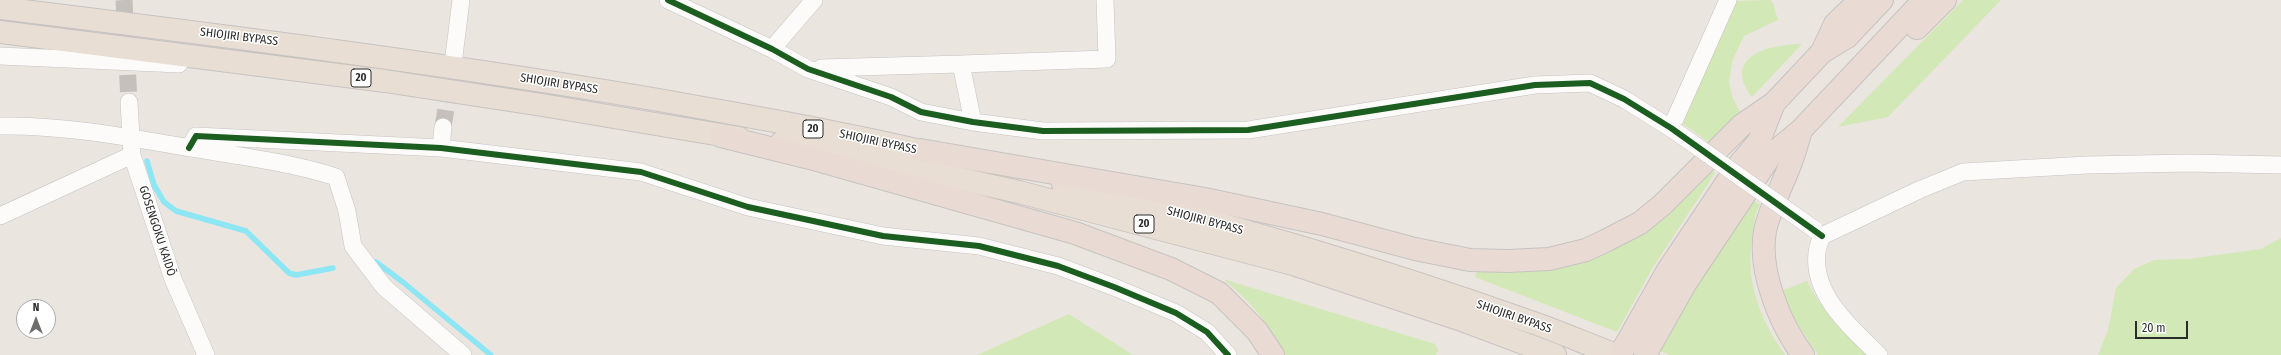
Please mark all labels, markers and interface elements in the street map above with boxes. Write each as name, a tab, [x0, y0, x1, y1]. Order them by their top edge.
street label: SHIOJIRI BYPASS	[199, 25, 279, 49]
road number: 20	[351, 69, 371, 87]
street label: SHIOJIRI BYPASS	[519, 71, 599, 97]
road number: 20	[803, 120, 823, 138]
street label: SHIOJIRI BYPASS	[838, 127, 918, 157]
street label: GOSENGOKU KAIDŌ	[136, 184, 178, 278]
street label: SHIOJIRI BYPASS	[1165, 204, 1245, 238]
road number: 20	[1134, 215, 1154, 233]
street label: SHIOJIRI BYPASS	[1474, 297, 1554, 337]
north arrow	[16, 299, 56, 339]
text: N	[33, 301, 39, 314]
scale bar	[2137, 313, 2190, 339]
text: 20 m	[2142, 321, 2166, 335]

